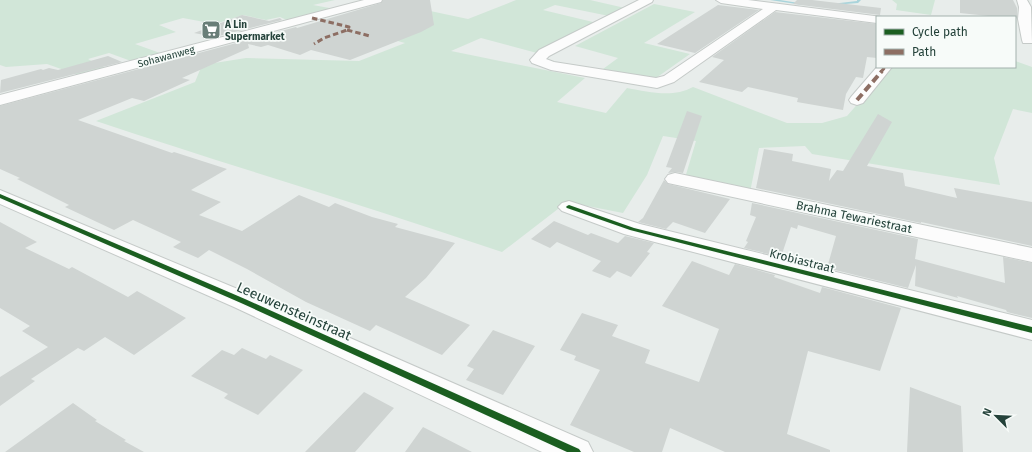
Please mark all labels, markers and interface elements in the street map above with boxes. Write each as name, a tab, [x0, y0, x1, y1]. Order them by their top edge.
legend	[876, 16, 1016, 68]
supermarket icon: A Lin Supermarket	[200, 19, 222, 41]
place label: A Lin Supermarket	[224, 19, 285, 43]
text: Cycle path	[912, 25, 968, 39]
street label: Sohawanweg	[136, 43, 197, 70]
text: Path	[912, 45, 936, 59]
street label: Brahma Tewariestraat	[795, 198, 914, 236]
street label: Krobiastraat	[768, 246, 837, 276]
street label: Leeuwensteinstraat	[234, 279, 355, 345]
north arrow	[976, 396, 1016, 436]
text: N	[980, 406, 995, 418]

